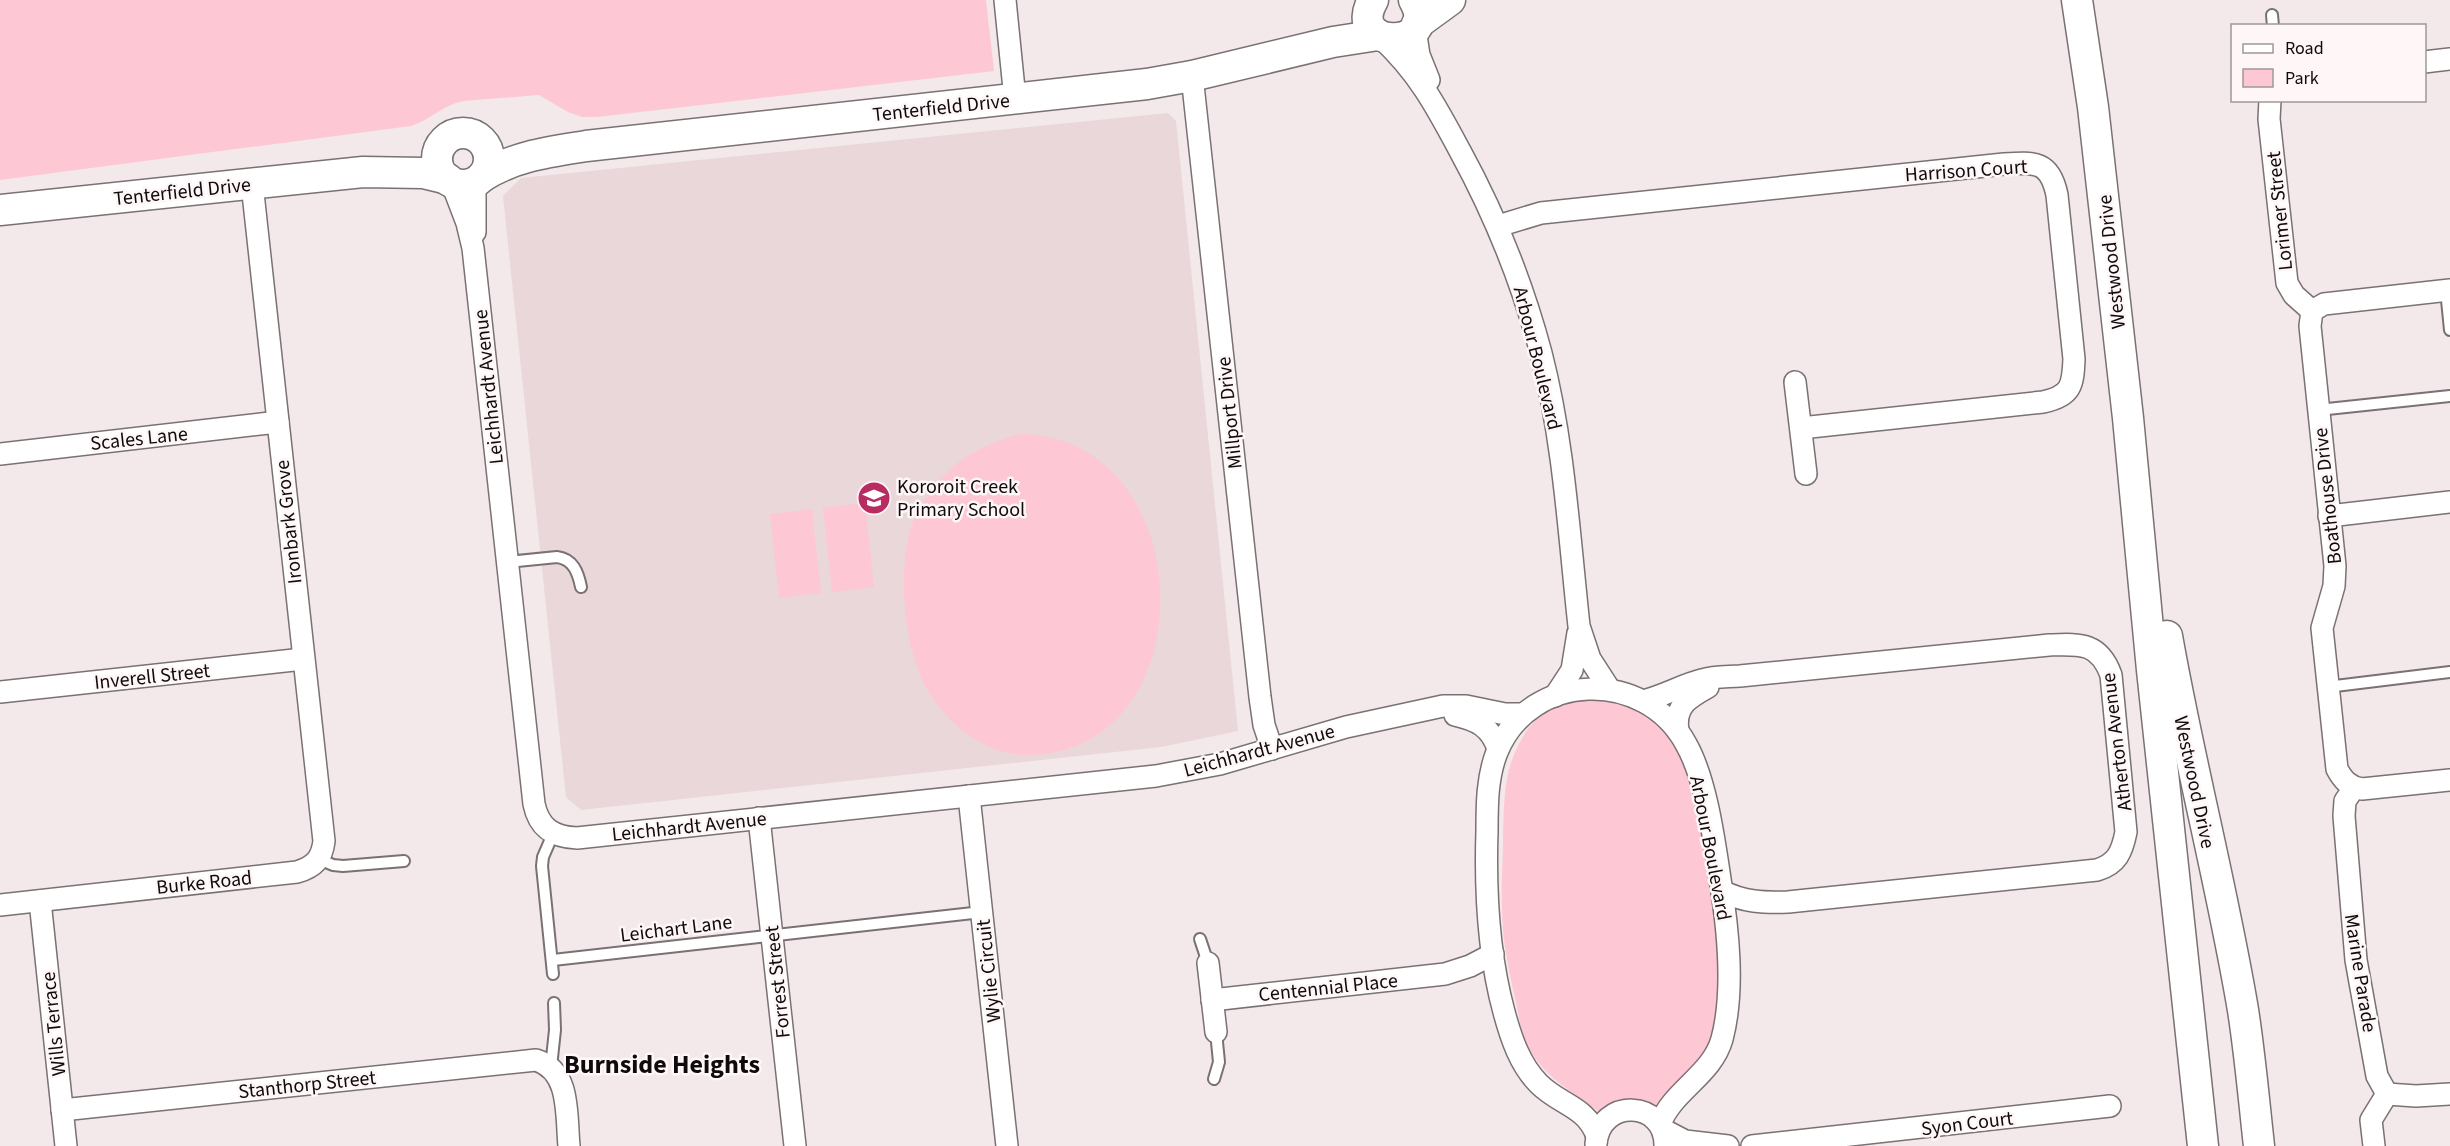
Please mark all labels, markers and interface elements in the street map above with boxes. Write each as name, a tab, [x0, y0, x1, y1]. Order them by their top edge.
legend	[2231, 24, 2426, 102]
text: Road	[2285, 36, 2324, 61]
text: Park	[2285, 66, 2319, 91]
street label: Tenterfield Drive	[871, 87, 1011, 129]
street label: Lorimer Street	[2260, 150, 2300, 272]
street label: Harrison Court	[1904, 153, 2029, 189]
street label: Tenterfield Drive	[112, 171, 252, 213]
street label: Westwood Drive	[2091, 193, 2133, 330]
street label: Arbour Boulevard	[1506, 284, 1568, 433]
street label: Leichhardt Avenue	[467, 308, 511, 466]
street label: Millport Drive	[1210, 355, 1250, 470]
street label: Scales Lane	[89, 420, 189, 458]
street label: Boathouse Drive	[2307, 426, 2349, 566]
street label: Ironbark Grove	[269, 458, 309, 585]
place label: Kororoit Creek Primary School	[897, 473, 1025, 524]
school or university icon: Kororoit Creek Primary School	[856, 480, 892, 516]
street label: Inverell Street	[93, 657, 212, 697]
street label: Atherton Avenue	[2095, 671, 2139, 813]
street label: Westwood Drive	[2166, 713, 2222, 851]
street label: Leichhardt Avenue	[1181, 717, 1338, 785]
street label: Arbour Boulevard	[1682, 773, 1738, 923]
street label: Leichhardt Avenue	[610, 805, 768, 849]
street label: Burke Road	[155, 864, 253, 902]
street label: Leichart Lane	[618, 908, 734, 950]
street label: Marine Parade	[2337, 912, 2383, 1034]
street label: Wylie Circuit	[970, 918, 1008, 1024]
street label: Forrest Street	[758, 924, 798, 1040]
street label: Centennial Place	[1257, 967, 1399, 1009]
street label: Wills Terrace	[35, 970, 73, 1077]
district label: Burnside Heights	[564, 1046, 760, 1083]
street label: Stanthorp Street	[237, 1064, 378, 1106]
street label: Syon Court	[1919, 1104, 2015, 1144]

